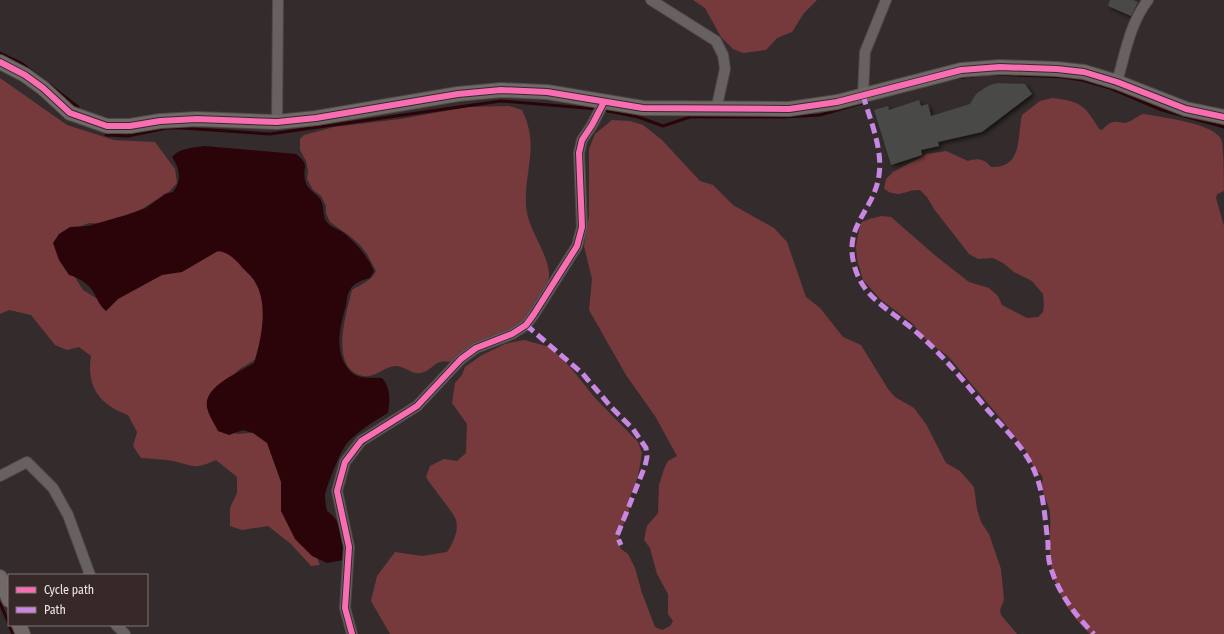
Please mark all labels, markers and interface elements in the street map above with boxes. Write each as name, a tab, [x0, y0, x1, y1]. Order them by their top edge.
legend	[8, 574, 148, 626]
text: Cycle path	[44, 583, 94, 597]
text: Path	[44, 603, 66, 617]

